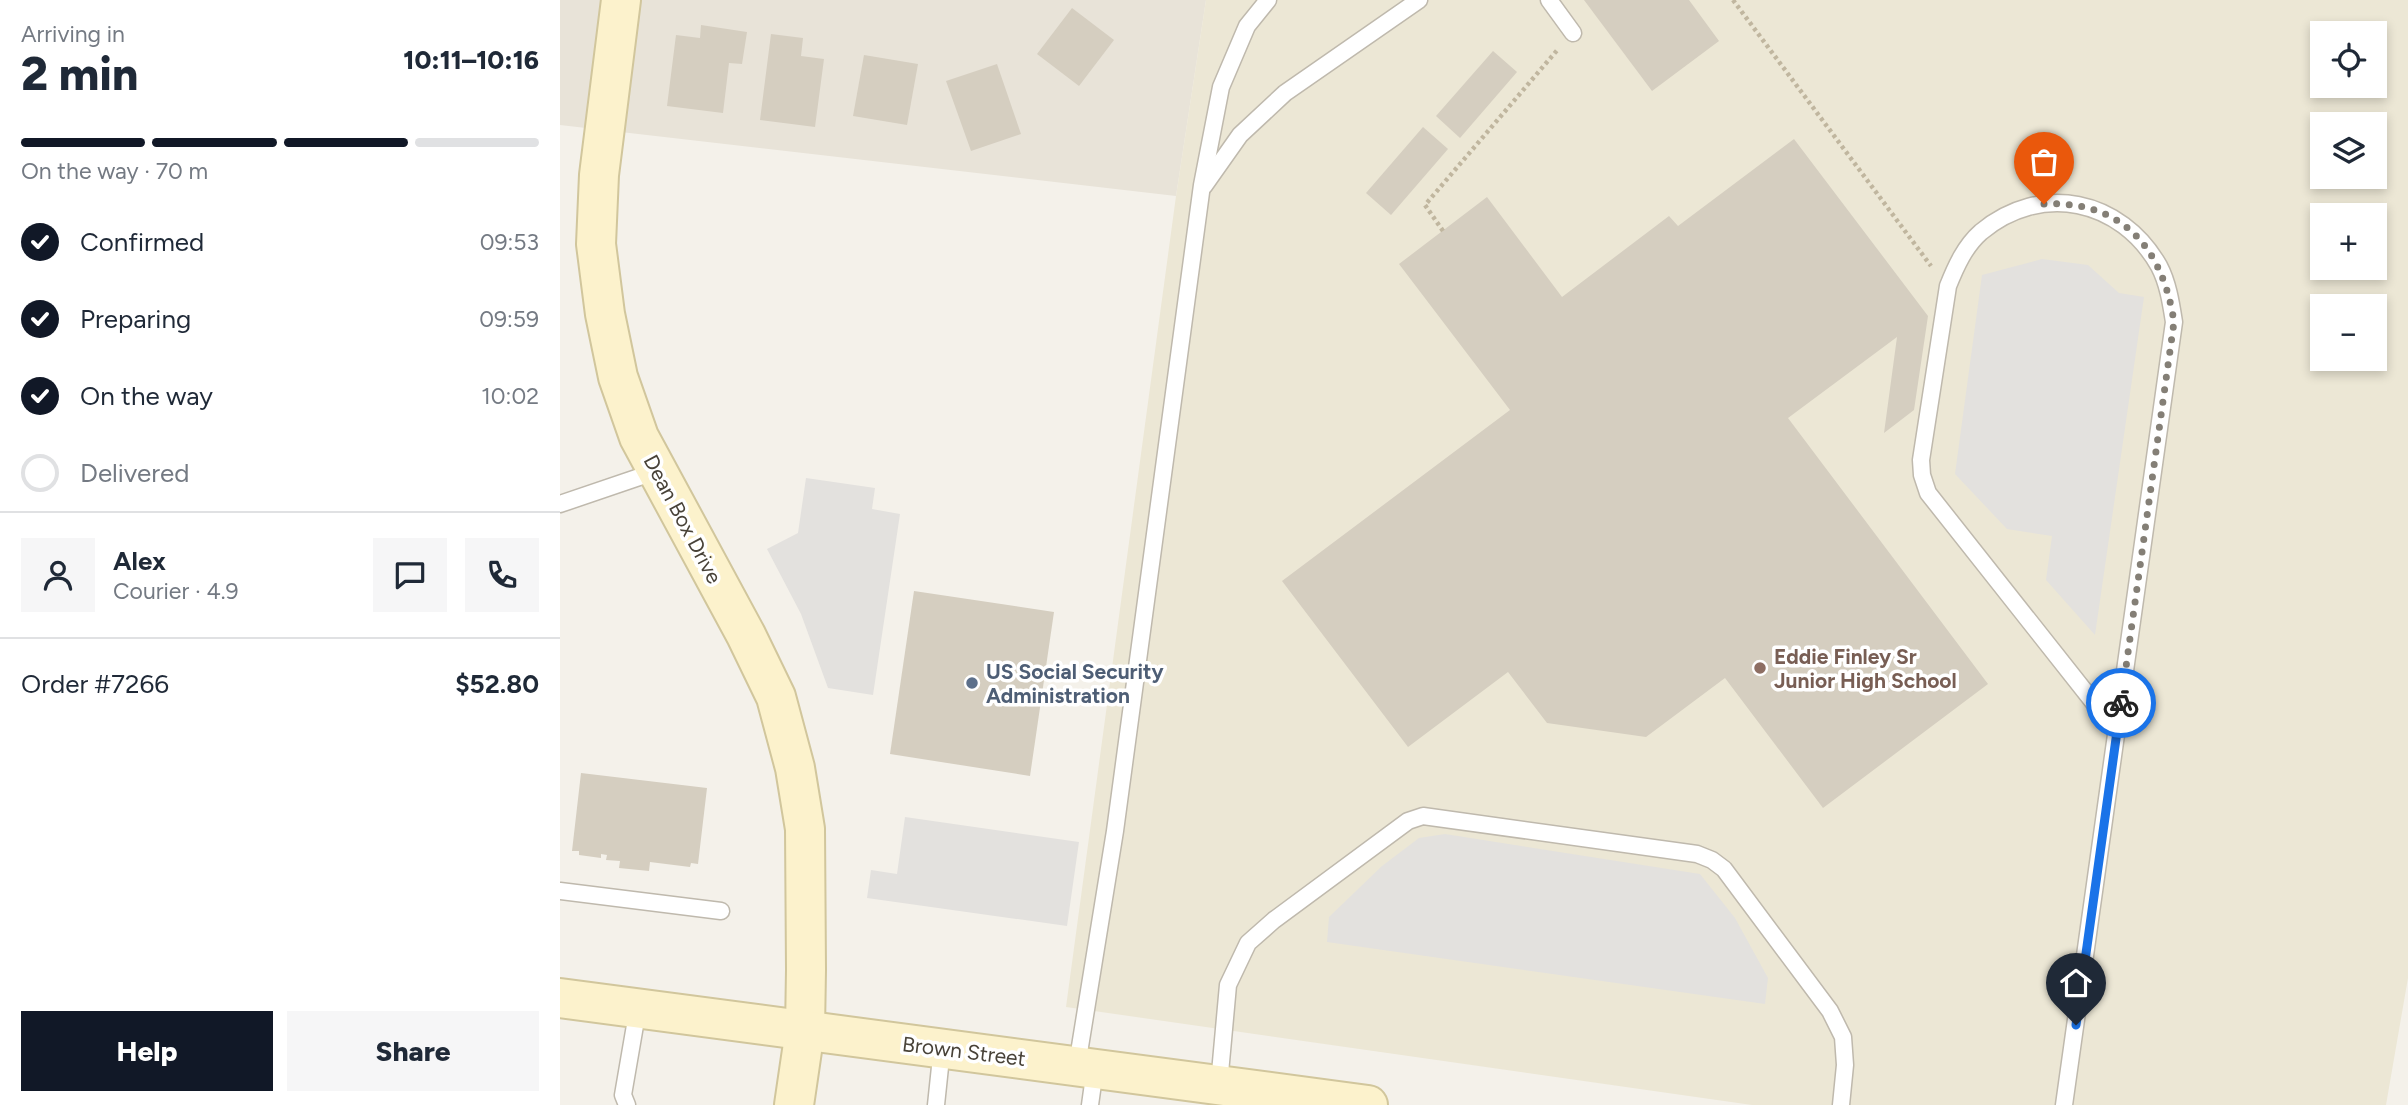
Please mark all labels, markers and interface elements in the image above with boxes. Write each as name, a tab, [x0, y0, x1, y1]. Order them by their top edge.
text: Arriving in	[21, 20, 125, 48]
map controls	[2310, 21, 2387, 371]
button: locate	[2310, 21, 2387, 98]
text: 10:11–10:16	[403, 44, 539, 76]
text: 2 min	[21, 46, 138, 102]
button: layers	[2310, 112, 2387, 189]
pin	[2014, 132, 2074, 204]
icon: bag	[2025, 143, 2063, 181]
text: On the way · 70 m	[21, 157, 208, 185]
button: +	[2310, 203, 2387, 280]
icon: check	[21, 223, 59, 261]
text: Confirmed	[80, 226, 204, 258]
text: 09:53	[480, 228, 539, 256]
button: −	[2310, 294, 2387, 371]
icon: check	[21, 300, 59, 338]
text: Preparing	[80, 303, 191, 335]
text: 09:59	[479, 305, 539, 333]
icon: check	[21, 377, 59, 415]
text: On the way	[80, 380, 213, 412]
text: 10:02	[481, 382, 539, 410]
street label: Dean Box Drive	[639, 450, 727, 588]
text: Delivered	[80, 457, 189, 489]
button: person	[21, 538, 95, 612]
button: chat	[373, 538, 447, 612]
button: phone	[465, 538, 539, 612]
text: Alex	[113, 545, 166, 577]
text: Courier · 4.9	[113, 577, 239, 605]
place label: Eddie Finley Sr Junior High School	[1774, 644, 1957, 693]
place label: US Social Security Administration	[986, 659, 1164, 708]
marker: Eddie Finley Sr Junior High School	[1752, 660, 1768, 676]
text: Order #7266	[21, 668, 169, 700]
text: $52.80	[455, 668, 539, 700]
courier	[2086, 668, 2156, 738]
marker: US Social Security Administration	[964, 675, 980, 691]
icon: bike	[2102, 684, 2140, 722]
pin	[2046, 953, 2106, 1025]
icon: home	[2057, 964, 2095, 1002]
button: Help	[21, 1011, 273, 1091]
button: Share	[287, 1011, 539, 1091]
street label: Brown Street	[901, 1031, 1027, 1071]

